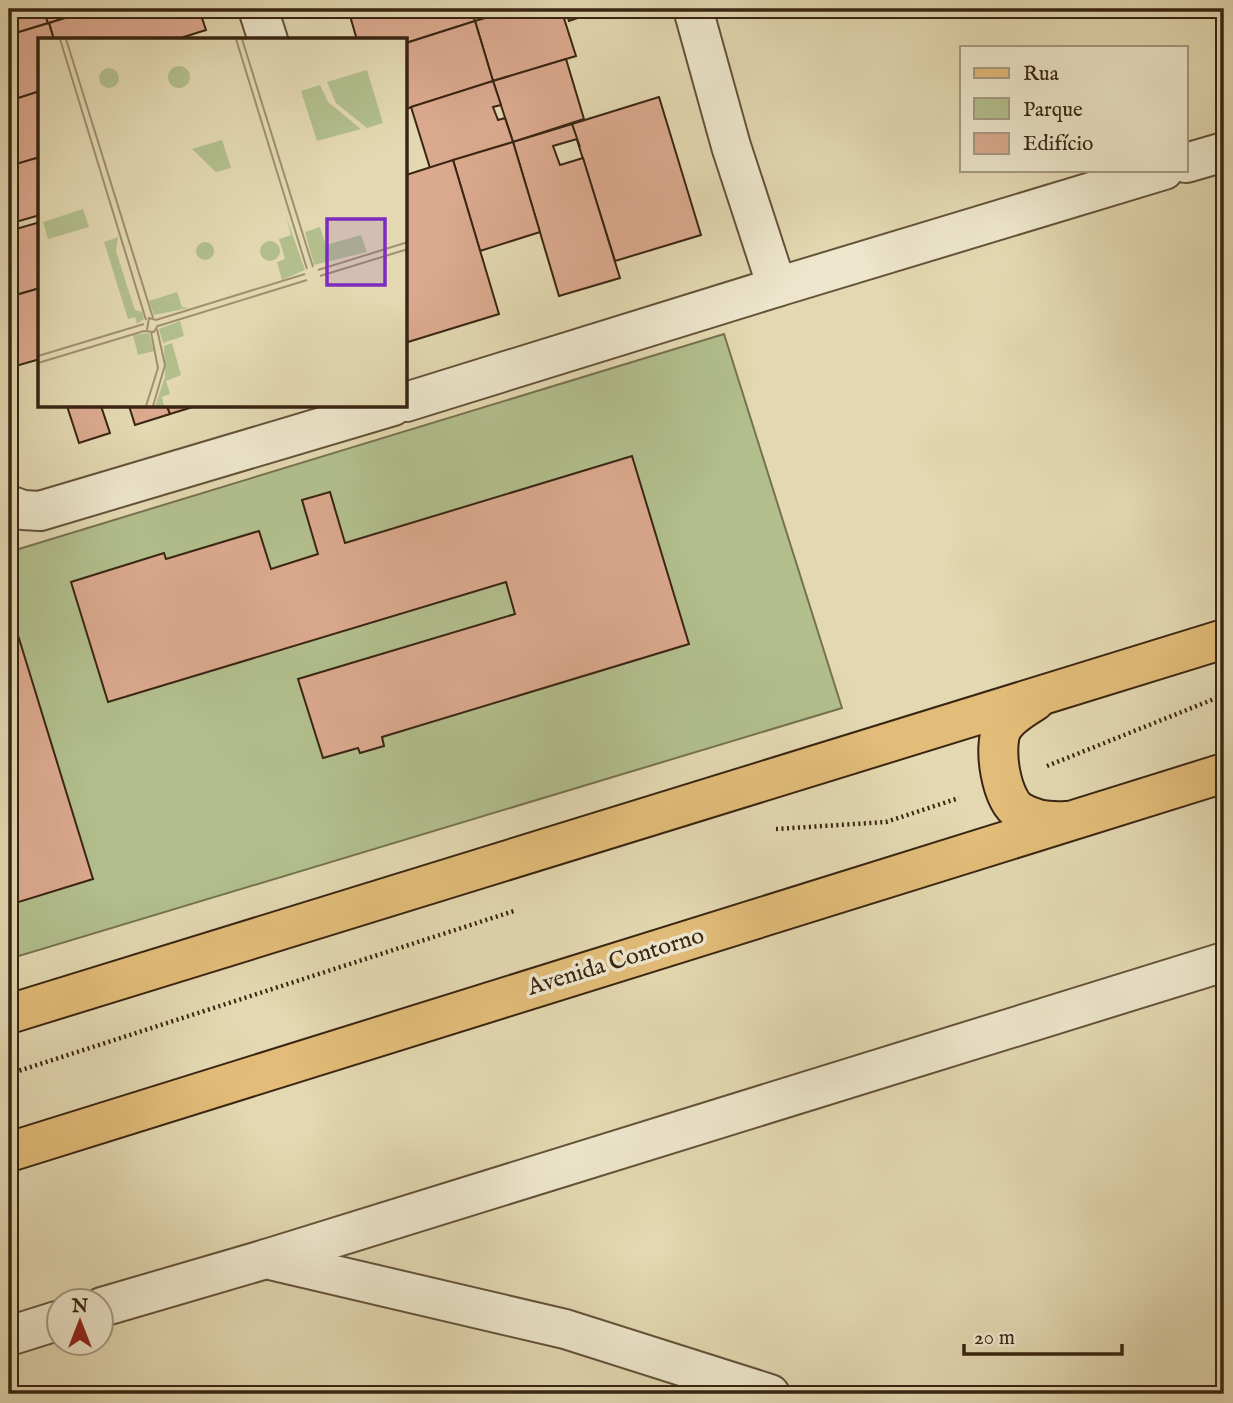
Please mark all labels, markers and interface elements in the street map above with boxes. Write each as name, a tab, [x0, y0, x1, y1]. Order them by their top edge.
inset map	[38, 38, 408, 408]
legend	[960, 46, 1188, 172]
text: Rua	[1023, 61, 1060, 88]
text: Parque	[1023, 97, 1083, 124]
text: Edifício	[1023, 131, 1093, 158]
street label: Avenida Contorno	[523, 920, 708, 1004]
north arrow	[46, 1288, 116, 1358]
text: N	[71, 1295, 89, 1319]
scale bar	[964, 1312, 1121, 1356]
text: 20 m	[974, 1325, 1015, 1352]

